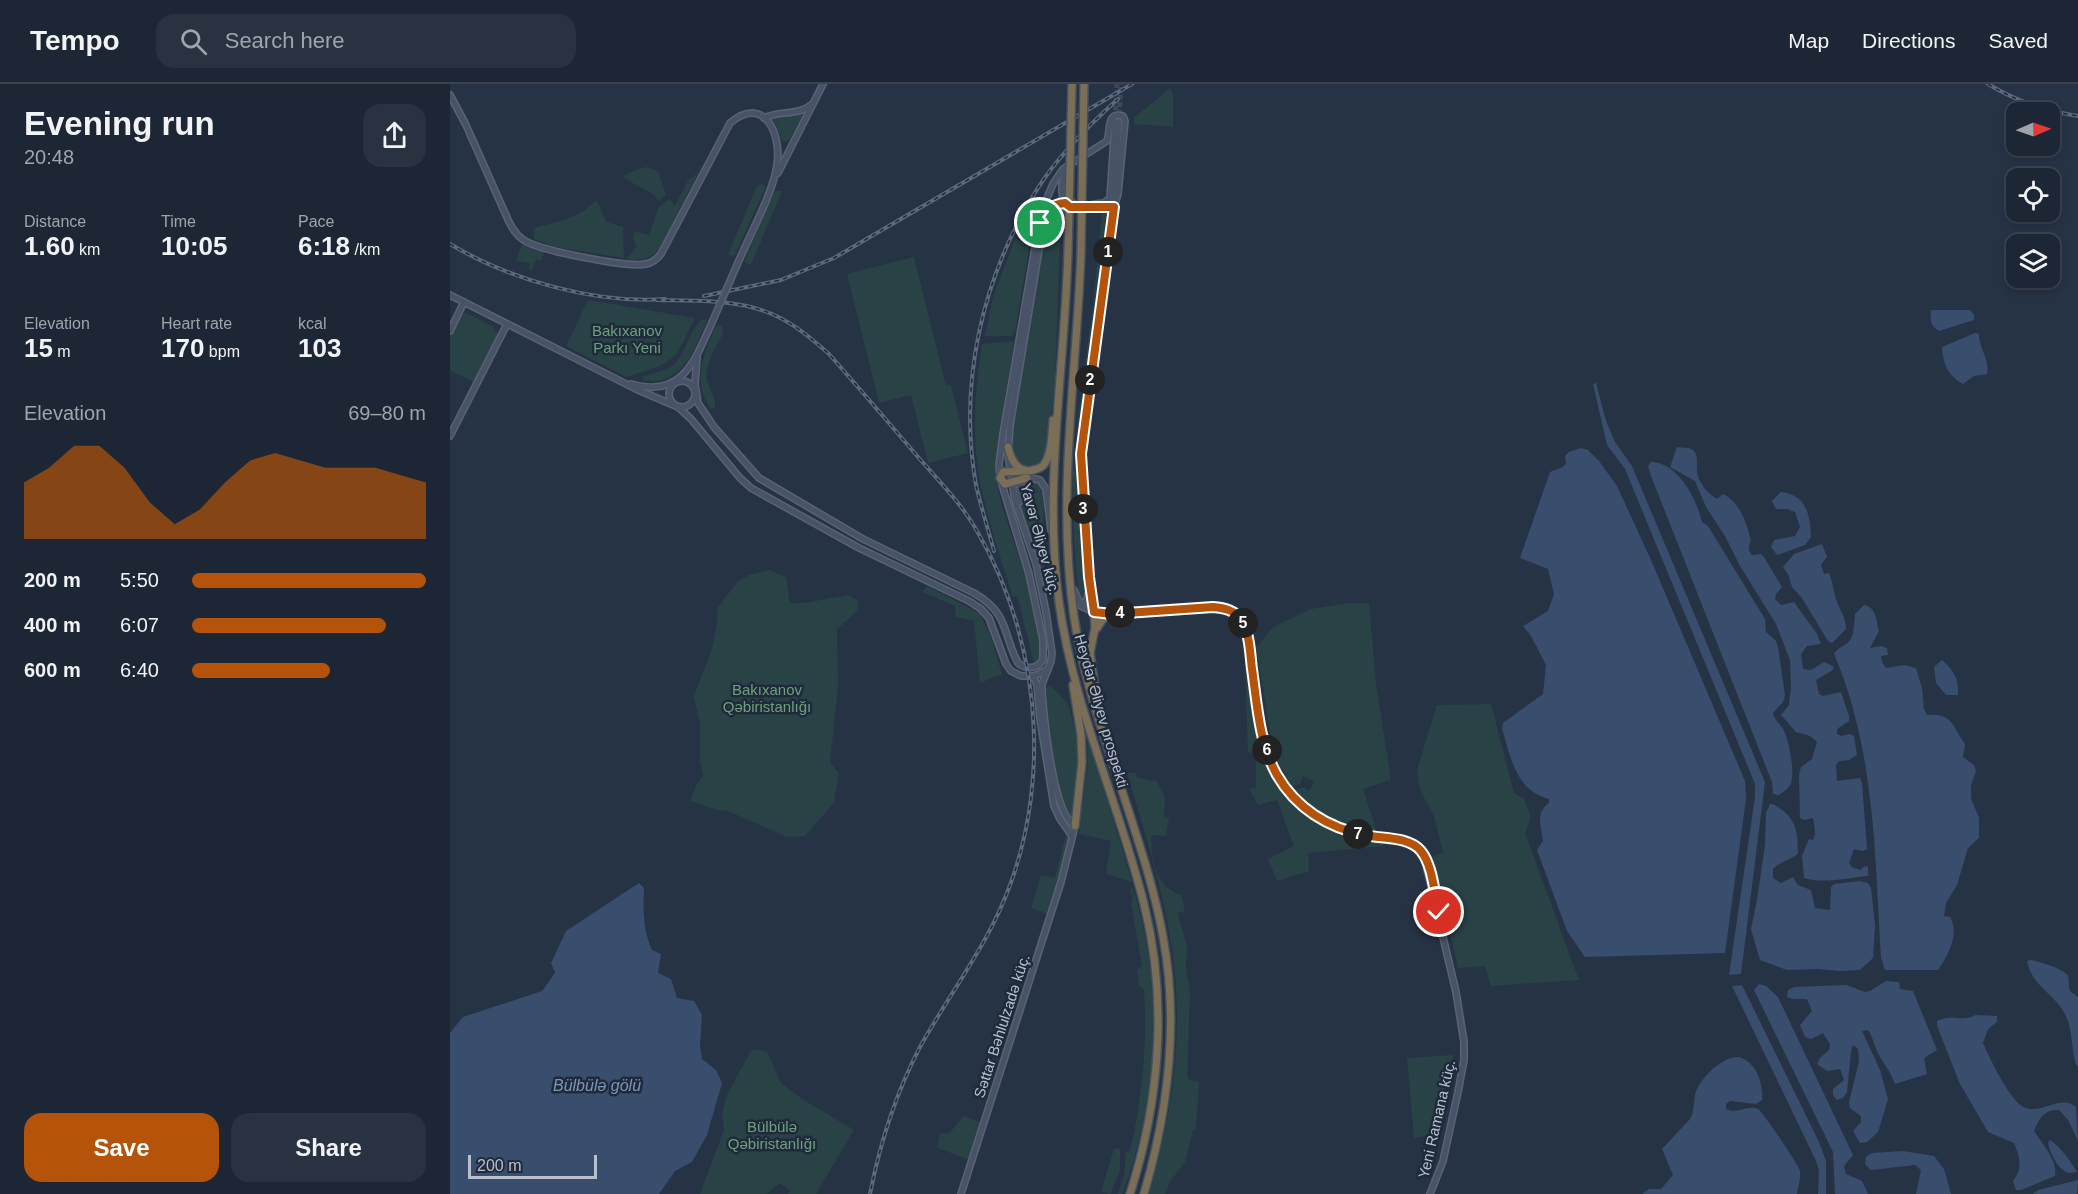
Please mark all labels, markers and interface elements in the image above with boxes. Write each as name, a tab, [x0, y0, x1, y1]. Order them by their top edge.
search box	[156, 14, 576, 68]
text: Tempo	[30, 25, 120, 56]
icon: search	[177, 25, 210, 58]
text: Search here	[225, 28, 345, 53]
text: Map	[1788, 29, 1829, 52]
text: Directions	[1862, 29, 1955, 52]
text: Saved	[1988, 29, 2048, 52]
north arrow	[2006, 102, 2060, 156]
map controls	[2006, 102, 2060, 288]
button: share	[363, 104, 426, 167]
text: Evening run	[24, 105, 215, 142]
text: 20:48	[24, 146, 74, 168]
button: locate	[2006, 168, 2060, 222]
pin	[1014, 197, 1065, 248]
icon: arrive	[1023, 206, 1056, 239]
text: Distance	[24, 213, 86, 230]
text: Time	[161, 213, 196, 230]
text: Pace	[298, 213, 334, 230]
text: 1.60	[24, 231, 75, 261]
text: 10:05	[161, 231, 228, 261]
text: 6:18	[298, 231, 350, 261]
button: layers	[2006, 234, 2060, 288]
pin: 1	[1093, 237, 1123, 267]
text: km	[75, 241, 100, 258]
text: /km	[350, 241, 380, 258]
text: 1	[1104, 243, 1112, 260]
text: Elevation	[24, 315, 90, 332]
text: Heart rate	[161, 315, 232, 332]
text: kcal	[298, 315, 326, 332]
park label: Bakıxanov Parkı Yeni	[592, 322, 663, 356]
text: 15	[24, 333, 53, 363]
text: 170	[161, 333, 204, 363]
text: 103	[298, 333, 341, 363]
text: m	[53, 343, 71, 360]
text: bpm	[204, 343, 240, 360]
pin: 2	[1075, 365, 1105, 395]
text: 2	[1086, 371, 1094, 388]
text: Elevation	[24, 402, 106, 424]
text: 69–80 m	[348, 402, 426, 424]
street label: Yavər Əliyev küç.	[1017, 481, 1064, 597]
pin: 3	[1068, 494, 1098, 524]
text: 3	[1079, 500, 1087, 517]
text: 200 m	[24, 569, 81, 591]
text: 5:50	[120, 569, 159, 591]
pin: 4	[1105, 598, 1135, 628]
text: 4	[1116, 604, 1124, 621]
pin: 5	[1228, 608, 1258, 638]
text: 400 m	[24, 614, 81, 636]
text: 6:07	[120, 614, 159, 636]
text: 5	[1239, 614, 1247, 631]
street label: Heydər Əliyev prospekti	[1071, 632, 1132, 790]
text: 600 m	[24, 659, 81, 681]
text: 6:40	[120, 659, 159, 681]
park label: Bakıxanov Qəbiristanlığı	[723, 681, 811, 715]
pin: 6	[1252, 735, 1282, 765]
text: 6	[1263, 741, 1271, 758]
pin: 7	[1343, 819, 1373, 849]
text: 7	[1354, 825, 1362, 842]
pin	[1413, 886, 1464, 937]
icon: check	[1422, 895, 1455, 928]
street label: Səttar Bəhlulzadə küç.	[970, 952, 1033, 1100]
street label: Yeni Ramana küç.	[1415, 1058, 1458, 1180]
water label: Bülbülə gölü	[553, 1077, 641, 1094]
button: Save	[24, 1113, 219, 1182]
button: Share	[231, 1113, 426, 1182]
park label: Bülbülə Qəbiristanlığı	[728, 1118, 816, 1152]
scale bar	[468, 1152, 597, 1180]
text: 200 m	[477, 1157, 521, 1174]

